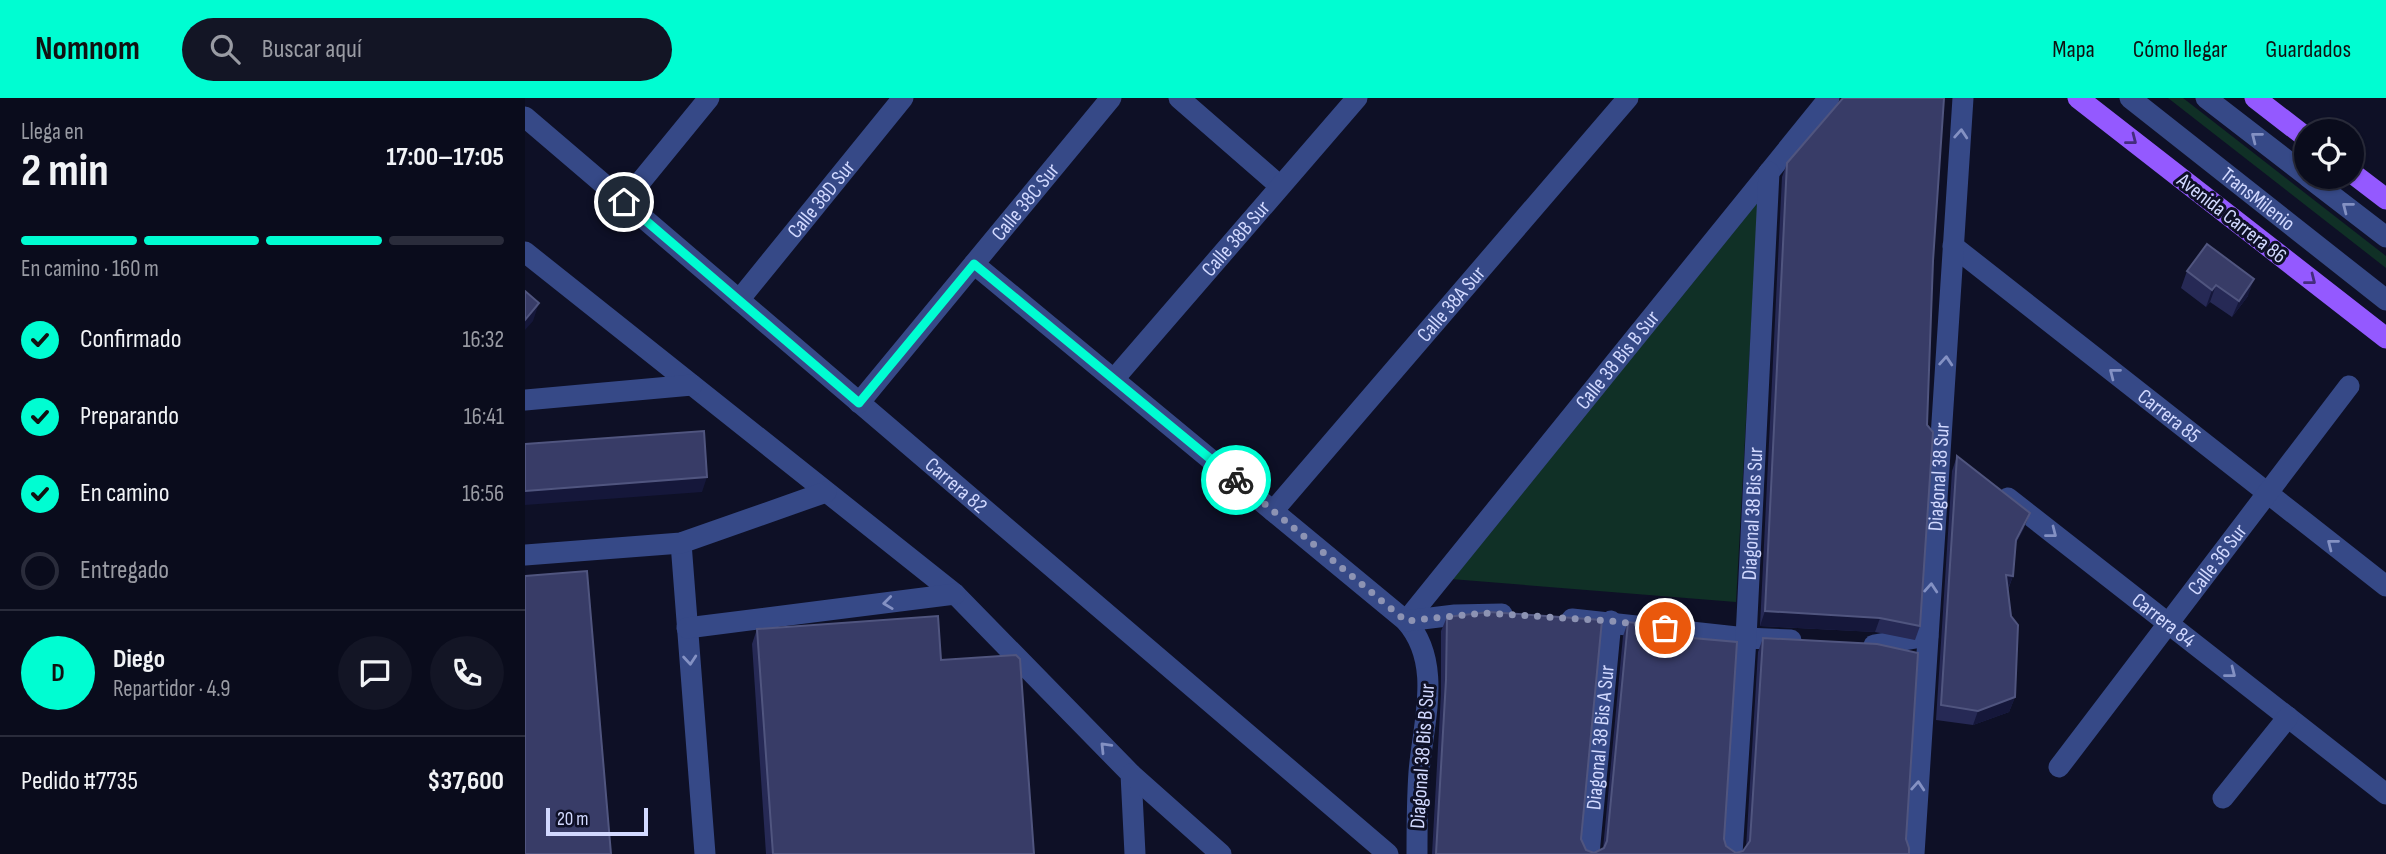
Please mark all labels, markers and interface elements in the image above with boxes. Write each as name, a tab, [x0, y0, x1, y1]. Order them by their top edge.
search box	[182, 18, 672, 81]
text: Nomnom	[35, 29, 140, 69]
icon: search	[206, 30, 244, 68]
text: Buscar aquí	[262, 34, 362, 65]
text: Mapa	[2052, 35, 2095, 64]
text: Cómo llegar	[2133, 35, 2227, 64]
text: Guardados	[2265, 35, 2351, 64]
text: Llega en	[21, 118, 84, 146]
map controls	[2294, 119, 2364, 189]
button: locate	[2294, 119, 2364, 189]
one-way arrow	[1953, 129, 1968, 140]
one-way arrow	[2124, 131, 2136, 144]
one-way arrow	[2251, 133, 2264, 146]
text: 17:00–17:05	[386, 142, 504, 173]
text: 2 min	[21, 144, 109, 199]
street label: Calle 38D Sur	[782, 155, 860, 243]
street label: Calle 38C Sur	[986, 158, 1065, 246]
street label: TransMilenio	[2215, 162, 2300, 236]
street label: Avenida Carrera 86	[2171, 167, 2291, 269]
pin	[594, 172, 654, 232]
icon: home	[605, 183, 643, 221]
street label: Calle 38B Sur	[1196, 196, 1276, 282]
one-way arrow	[2342, 202, 2354, 215]
text: En camino · 160 m	[21, 255, 159, 283]
street label: Calle 38A Sur	[1412, 261, 1491, 347]
one-way arrow	[2303, 271, 2316, 284]
street label: Calle 38 Bis B Sur	[1570, 306, 1665, 414]
icon: check	[21, 321, 59, 359]
text: Confirmado	[80, 324, 181, 355]
text: 16:32	[462, 326, 504, 354]
one-way arrow	[1938, 356, 1953, 367]
one-way arrow	[2110, 369, 2122, 382]
street label: Carrera 85	[2133, 384, 2205, 449]
icon: check	[21, 398, 59, 436]
text: Preparando	[80, 401, 179, 432]
text: 16:41	[464, 403, 504, 431]
street label: Diagonal 38 Sur	[1923, 422, 1955, 532]
courier	[1201, 445, 1271, 515]
street label: Diagonal 38 Bis Sur	[1737, 447, 1768, 581]
street label: Carrera 82	[920, 452, 992, 519]
icon: bike	[1217, 461, 1255, 499]
icon: check	[21, 475, 59, 513]
text: En camino	[80, 478, 170, 509]
text: 16:56	[462, 480, 504, 508]
street label: Calle 36 Sur	[2182, 519, 2252, 600]
one-way arrow	[2044, 524, 2056, 537]
one-way arrow	[2328, 539, 2340, 552]
text: Entregado	[80, 555, 169, 586]
one-way arrow	[1923, 583, 1938, 594]
street label: Carrera 84	[2127, 588, 2200, 653]
one-way arrow	[882, 595, 893, 610]
pin	[1635, 598, 1695, 658]
icon: bag	[1646, 609, 1684, 647]
button: chat	[338, 636, 412, 710]
button: phone	[430, 636, 504, 710]
text: Diego	[113, 644, 165, 675]
one-way arrow	[682, 655, 697, 666]
text: D	[51, 658, 65, 689]
street label: Diagonal 38 Bis A Sur	[1581, 664, 1620, 811]
one-way arrow	[2223, 665, 2236, 678]
text: Repartidor · 4.9	[113, 675, 230, 703]
street label: Diagonal 38 Bis B Sur	[1405, 683, 1440, 830]
one-way arrow	[1100, 743, 1113, 756]
text: Pedido #7735	[21, 766, 138, 797]
text: $37,600	[427, 766, 504, 797]
one-way arrow	[1910, 780, 1925, 791]
scale bar	[546, 805, 647, 837]
text: 20 m	[557, 808, 589, 831]

